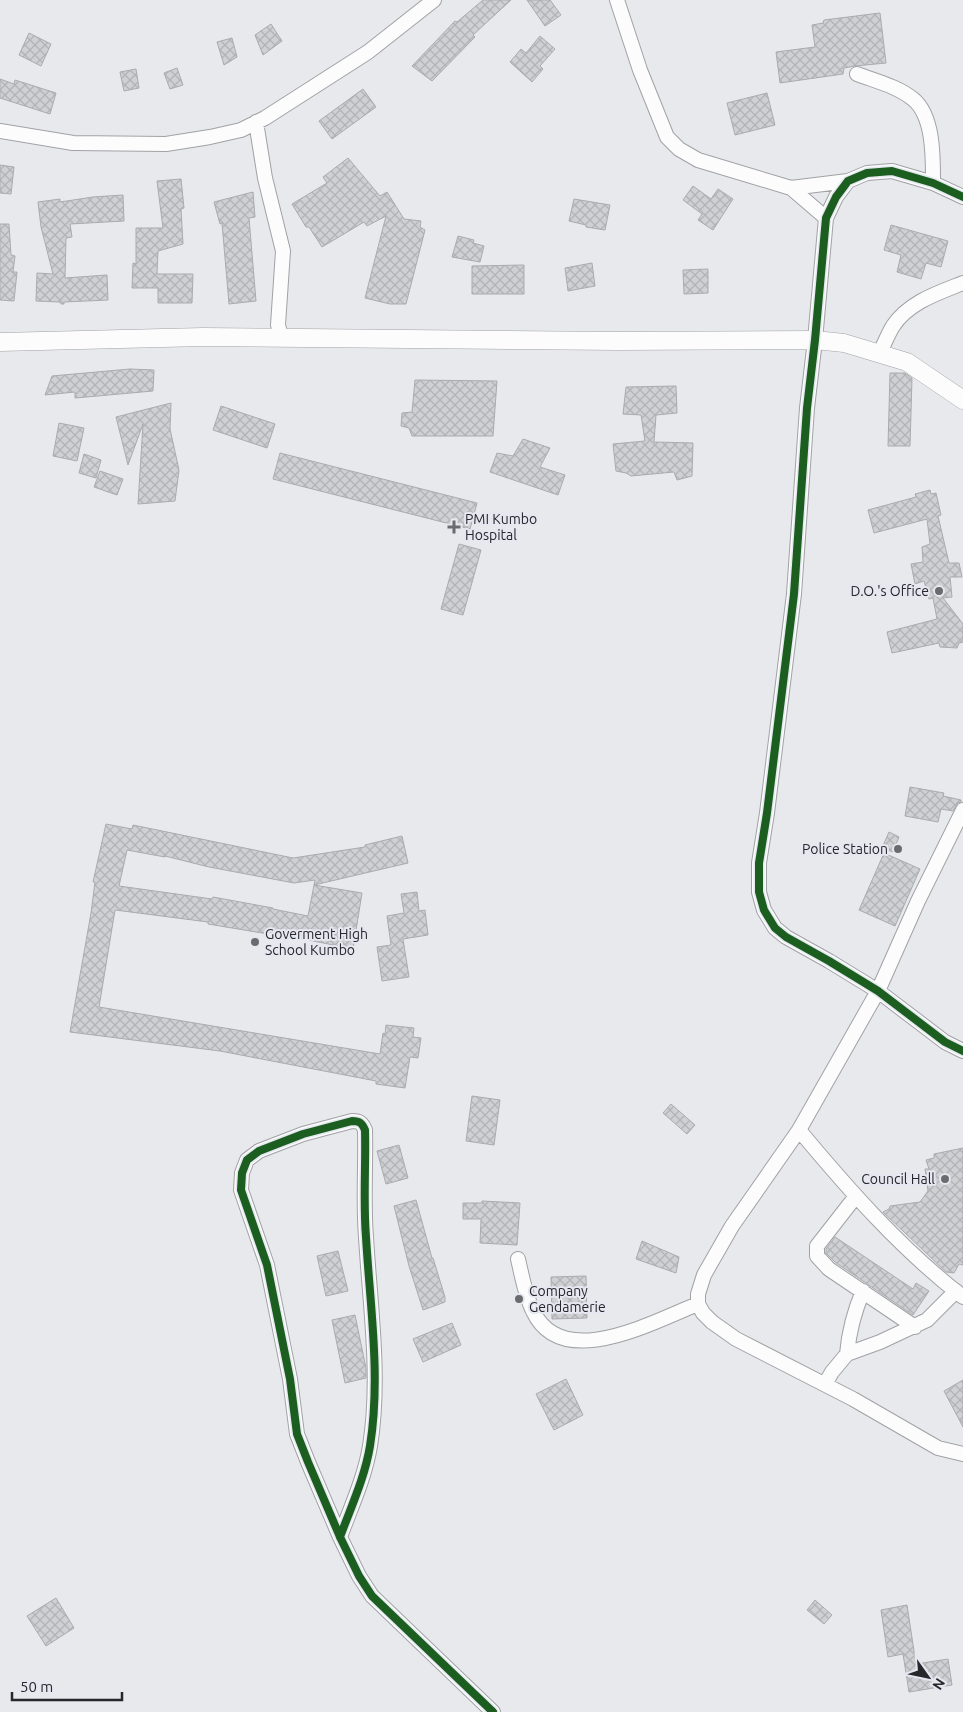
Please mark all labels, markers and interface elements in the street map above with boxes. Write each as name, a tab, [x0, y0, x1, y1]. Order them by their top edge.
place label: PMI Kumbo Hospital	[465, 511, 537, 543]
marker: PMI Kumbo Hospital	[447, 520, 461, 534]
place label: D.O.'s Office	[851, 583, 929, 599]
marker: D.O.'s Office	[933, 585, 945, 597]
place label: Police Station	[802, 841, 888, 857]
marker: Police Station	[892, 843, 904, 855]
place label: Goverment High School Kumbo	[265, 926, 368, 958]
marker: Goverment High School Kumbo	[249, 936, 261, 948]
place label: Council Hall	[861, 1171, 935, 1187]
marker: Council Hall	[939, 1173, 951, 1185]
place label: Company Gendamerie	[529, 1283, 606, 1315]
marker: Company Gendamerie	[513, 1293, 525, 1305]
north arrow	[903, 1652, 953, 1702]
scale bar	[12, 1670, 122, 1702]
text: N	[929, 1675, 948, 1693]
text: 50 m	[20, 1678, 53, 1695]

